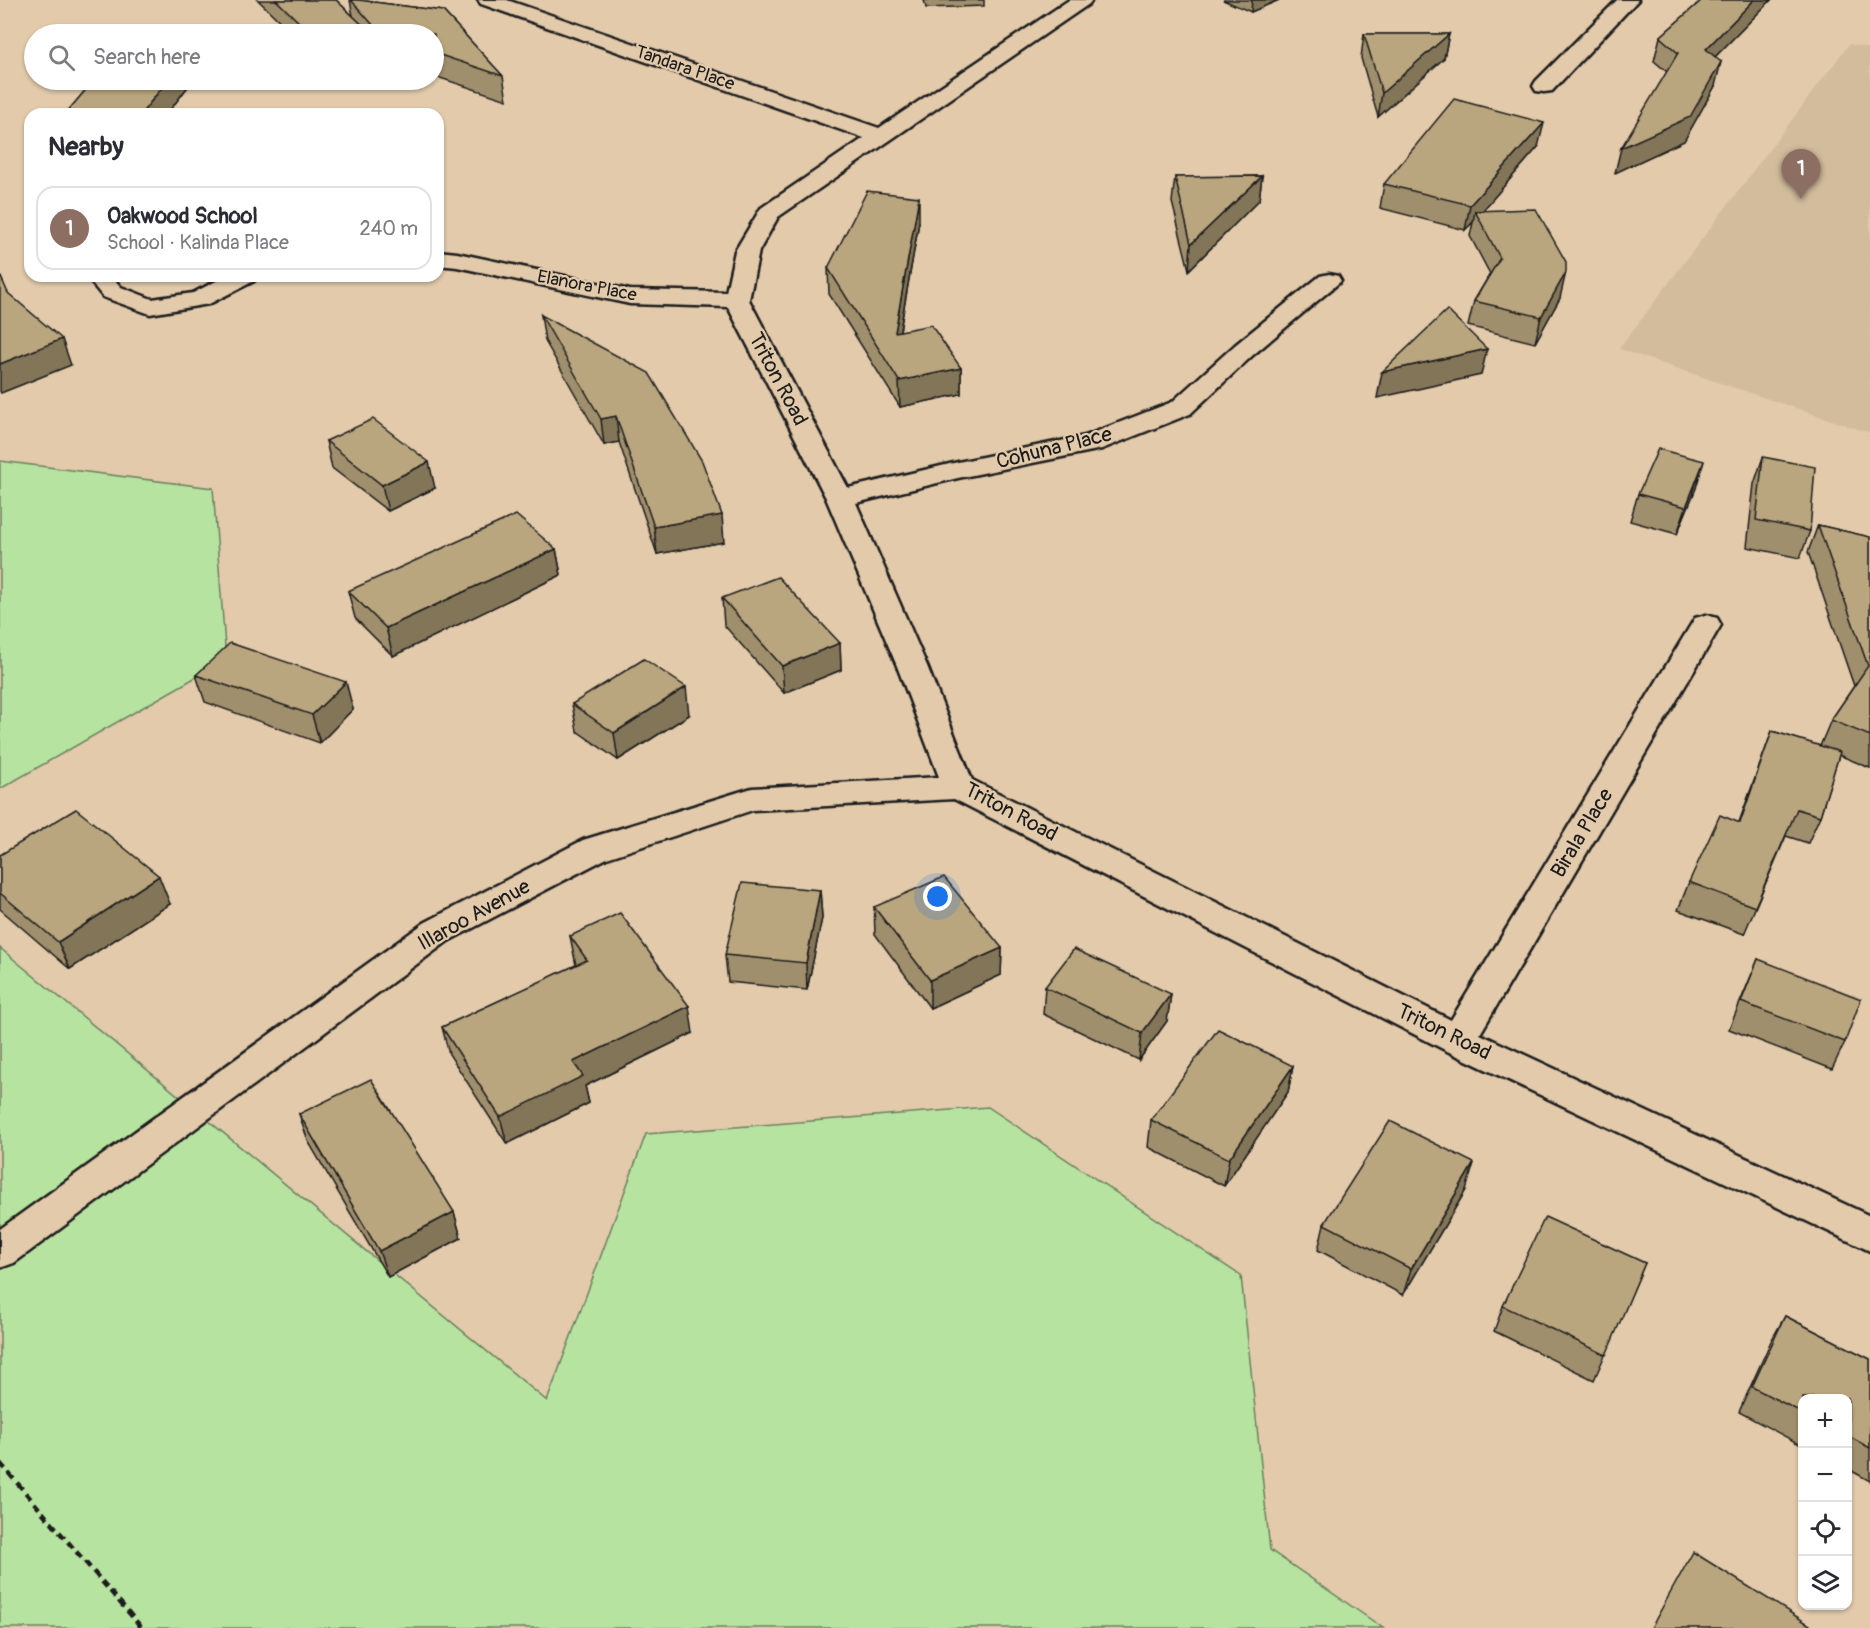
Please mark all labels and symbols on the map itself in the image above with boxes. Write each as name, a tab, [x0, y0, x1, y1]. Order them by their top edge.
street label: Tandara Place	[632, 40, 738, 96]
pin: 1	[1782, 150, 1820, 199]
street label: Elanora Place	[535, 265, 639, 307]
street label: Triton Road	[742, 328, 814, 430]
street label: Cohuna Place	[993, 420, 1115, 475]
street label: Triton Road	[960, 776, 1062, 848]
street label: Birala Place	[1545, 783, 1620, 883]
street label: Illaroo Avenue	[413, 873, 536, 957]
your location	[923, 882, 952, 911]
street label: Triton Road	[1392, 998, 1496, 1066]

